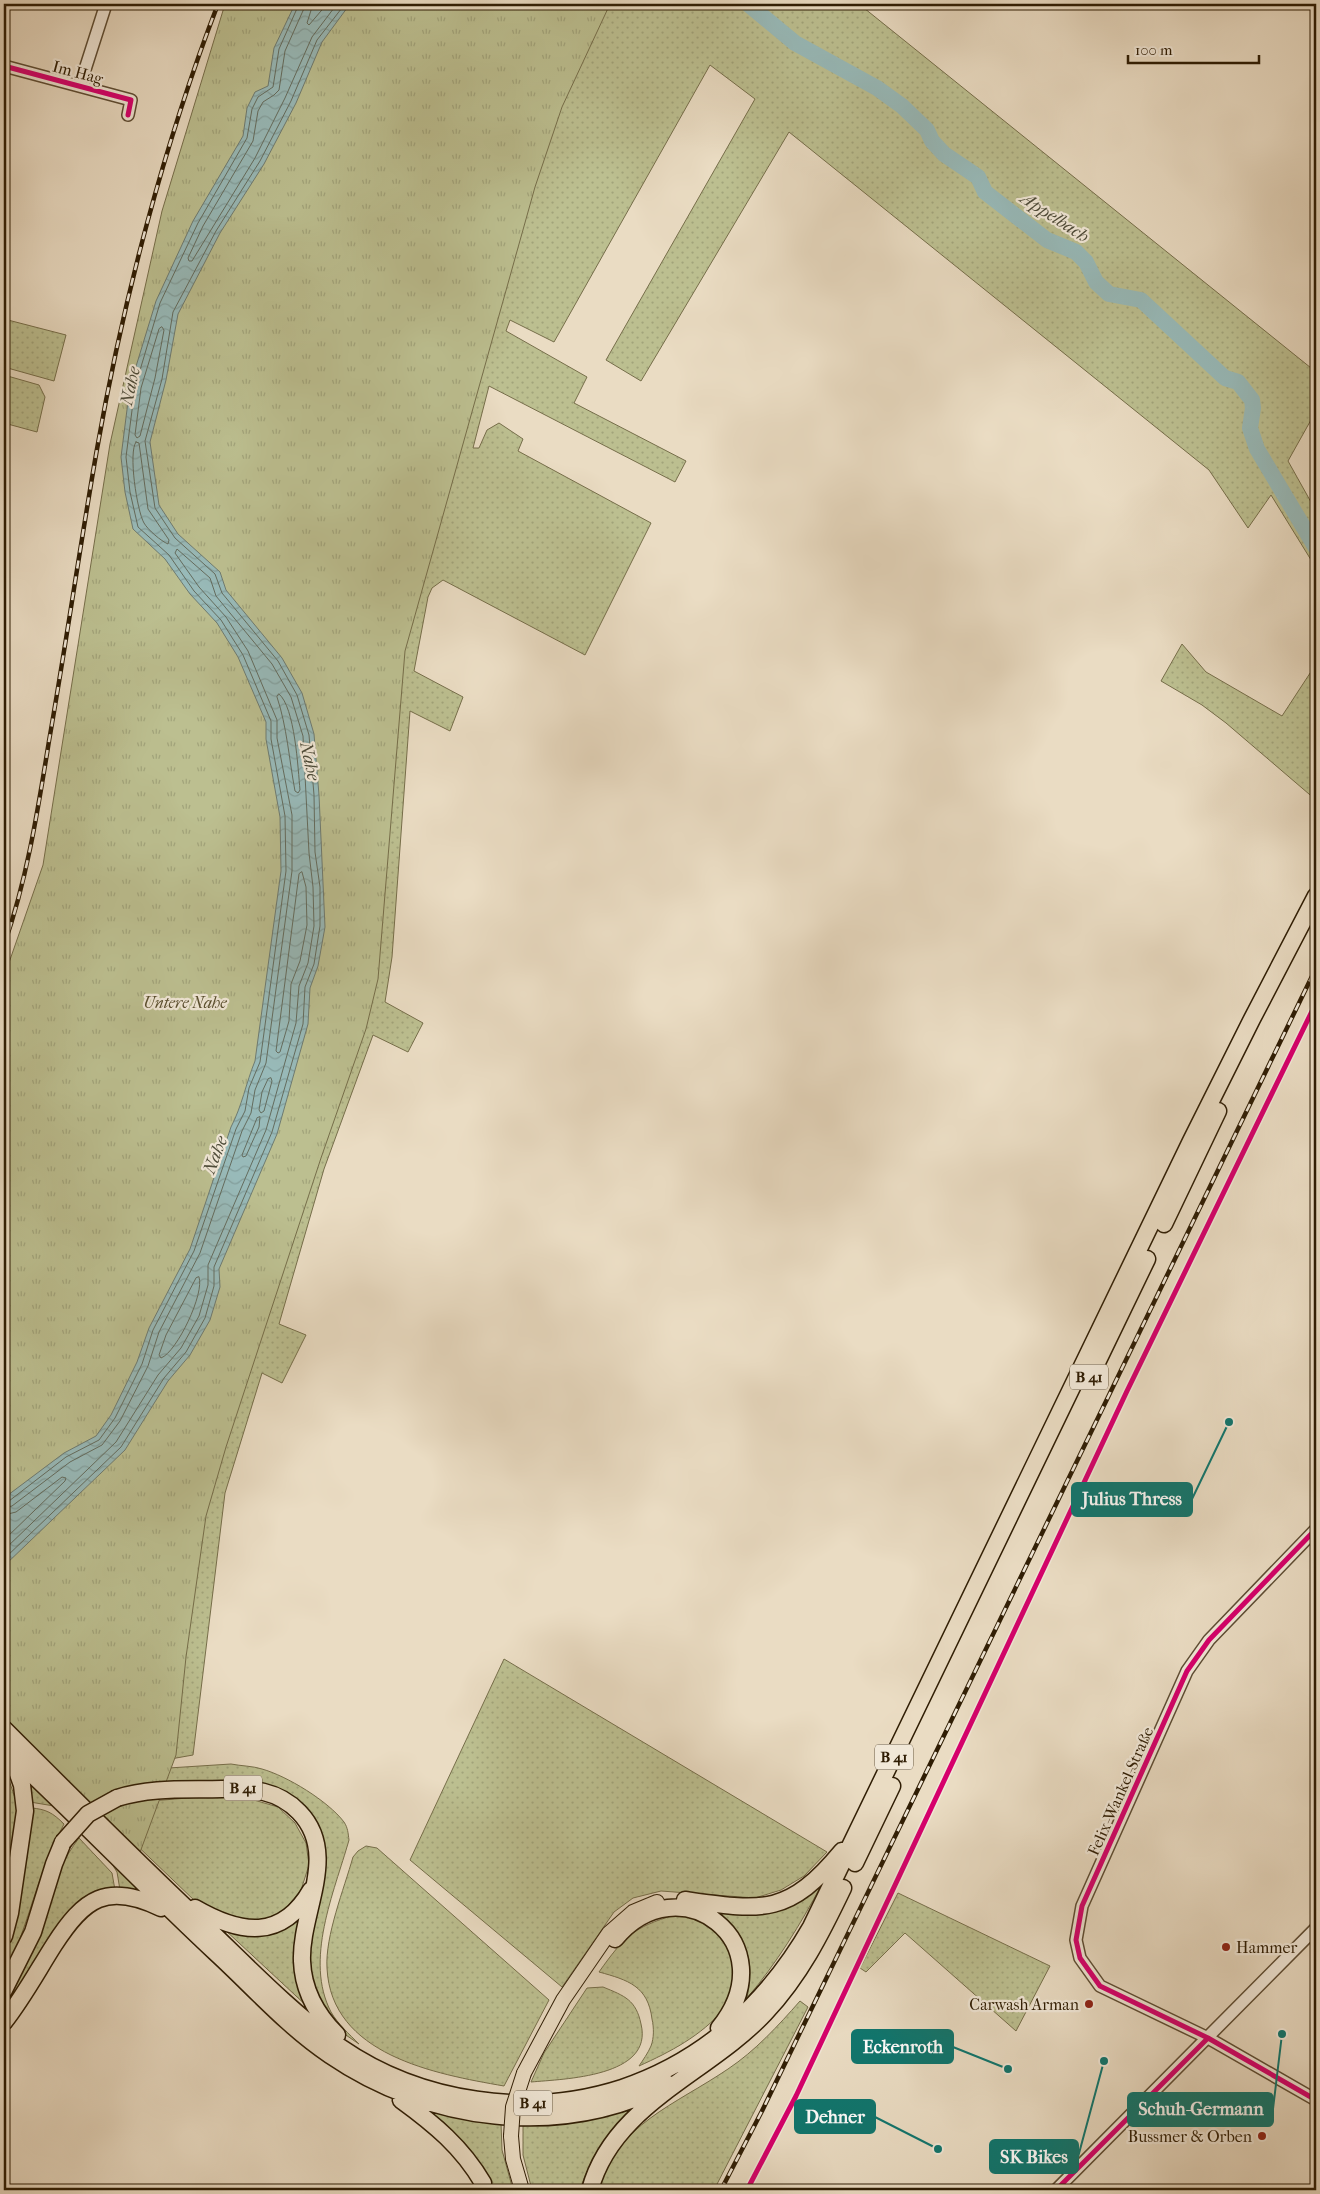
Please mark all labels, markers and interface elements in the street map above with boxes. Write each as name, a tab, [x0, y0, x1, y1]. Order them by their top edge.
scale bar	[1128, 32, 1259, 64]
text: 100 m	[1135, 41, 1173, 59]
street label: Im Hag	[51, 57, 106, 88]
water label: Appelbach	[1015, 187, 1093, 247]
water label: Nahe	[116, 364, 145, 408]
water label: Nahe	[295, 739, 324, 783]
park label: Untere Nahe	[143, 993, 227, 1012]
water label: Nahe	[198, 1133, 233, 1178]
road number: B 41	[1070, 1364, 1108, 1390]
callout: Julius Thress	[1072, 1483, 1192, 1516]
text: Julius Thress	[1080, 1489, 1182, 1510]
street label: Felix-Wankel-Straße	[1084, 1724, 1157, 1858]
road number: B 41	[875, 1744, 913, 1770]
road number: B 41	[224, 1776, 262, 1800]
place label: Hammer	[1236, 1938, 1298, 1957]
marker: Hammer	[1220, 1941, 1232, 1953]
place label: Carwash Arman	[969, 1995, 1080, 2014]
marker: Carwash Arman	[1083, 1998, 1095, 2010]
callout: Eckenroth	[852, 2030, 953, 2063]
text: Eckenroth	[863, 2037, 944, 2058]
road number: B 41	[514, 2090, 552, 2116]
callout: Schuh-Germann	[1128, 2093, 1273, 2126]
text: Schuh-Germann	[1138, 2099, 1264, 2120]
callout: Dehner	[795, 2100, 875, 2133]
text: Dehner	[805, 2107, 865, 2128]
place label: Bussmer & Orben	[1128, 2127, 1253, 2146]
marker: Bussmer & Orben	[1256, 2130, 1268, 2142]
callout: SK Bikes	[990, 2140, 1078, 2173]
text: SK Bikes	[1000, 2147, 1068, 2168]

